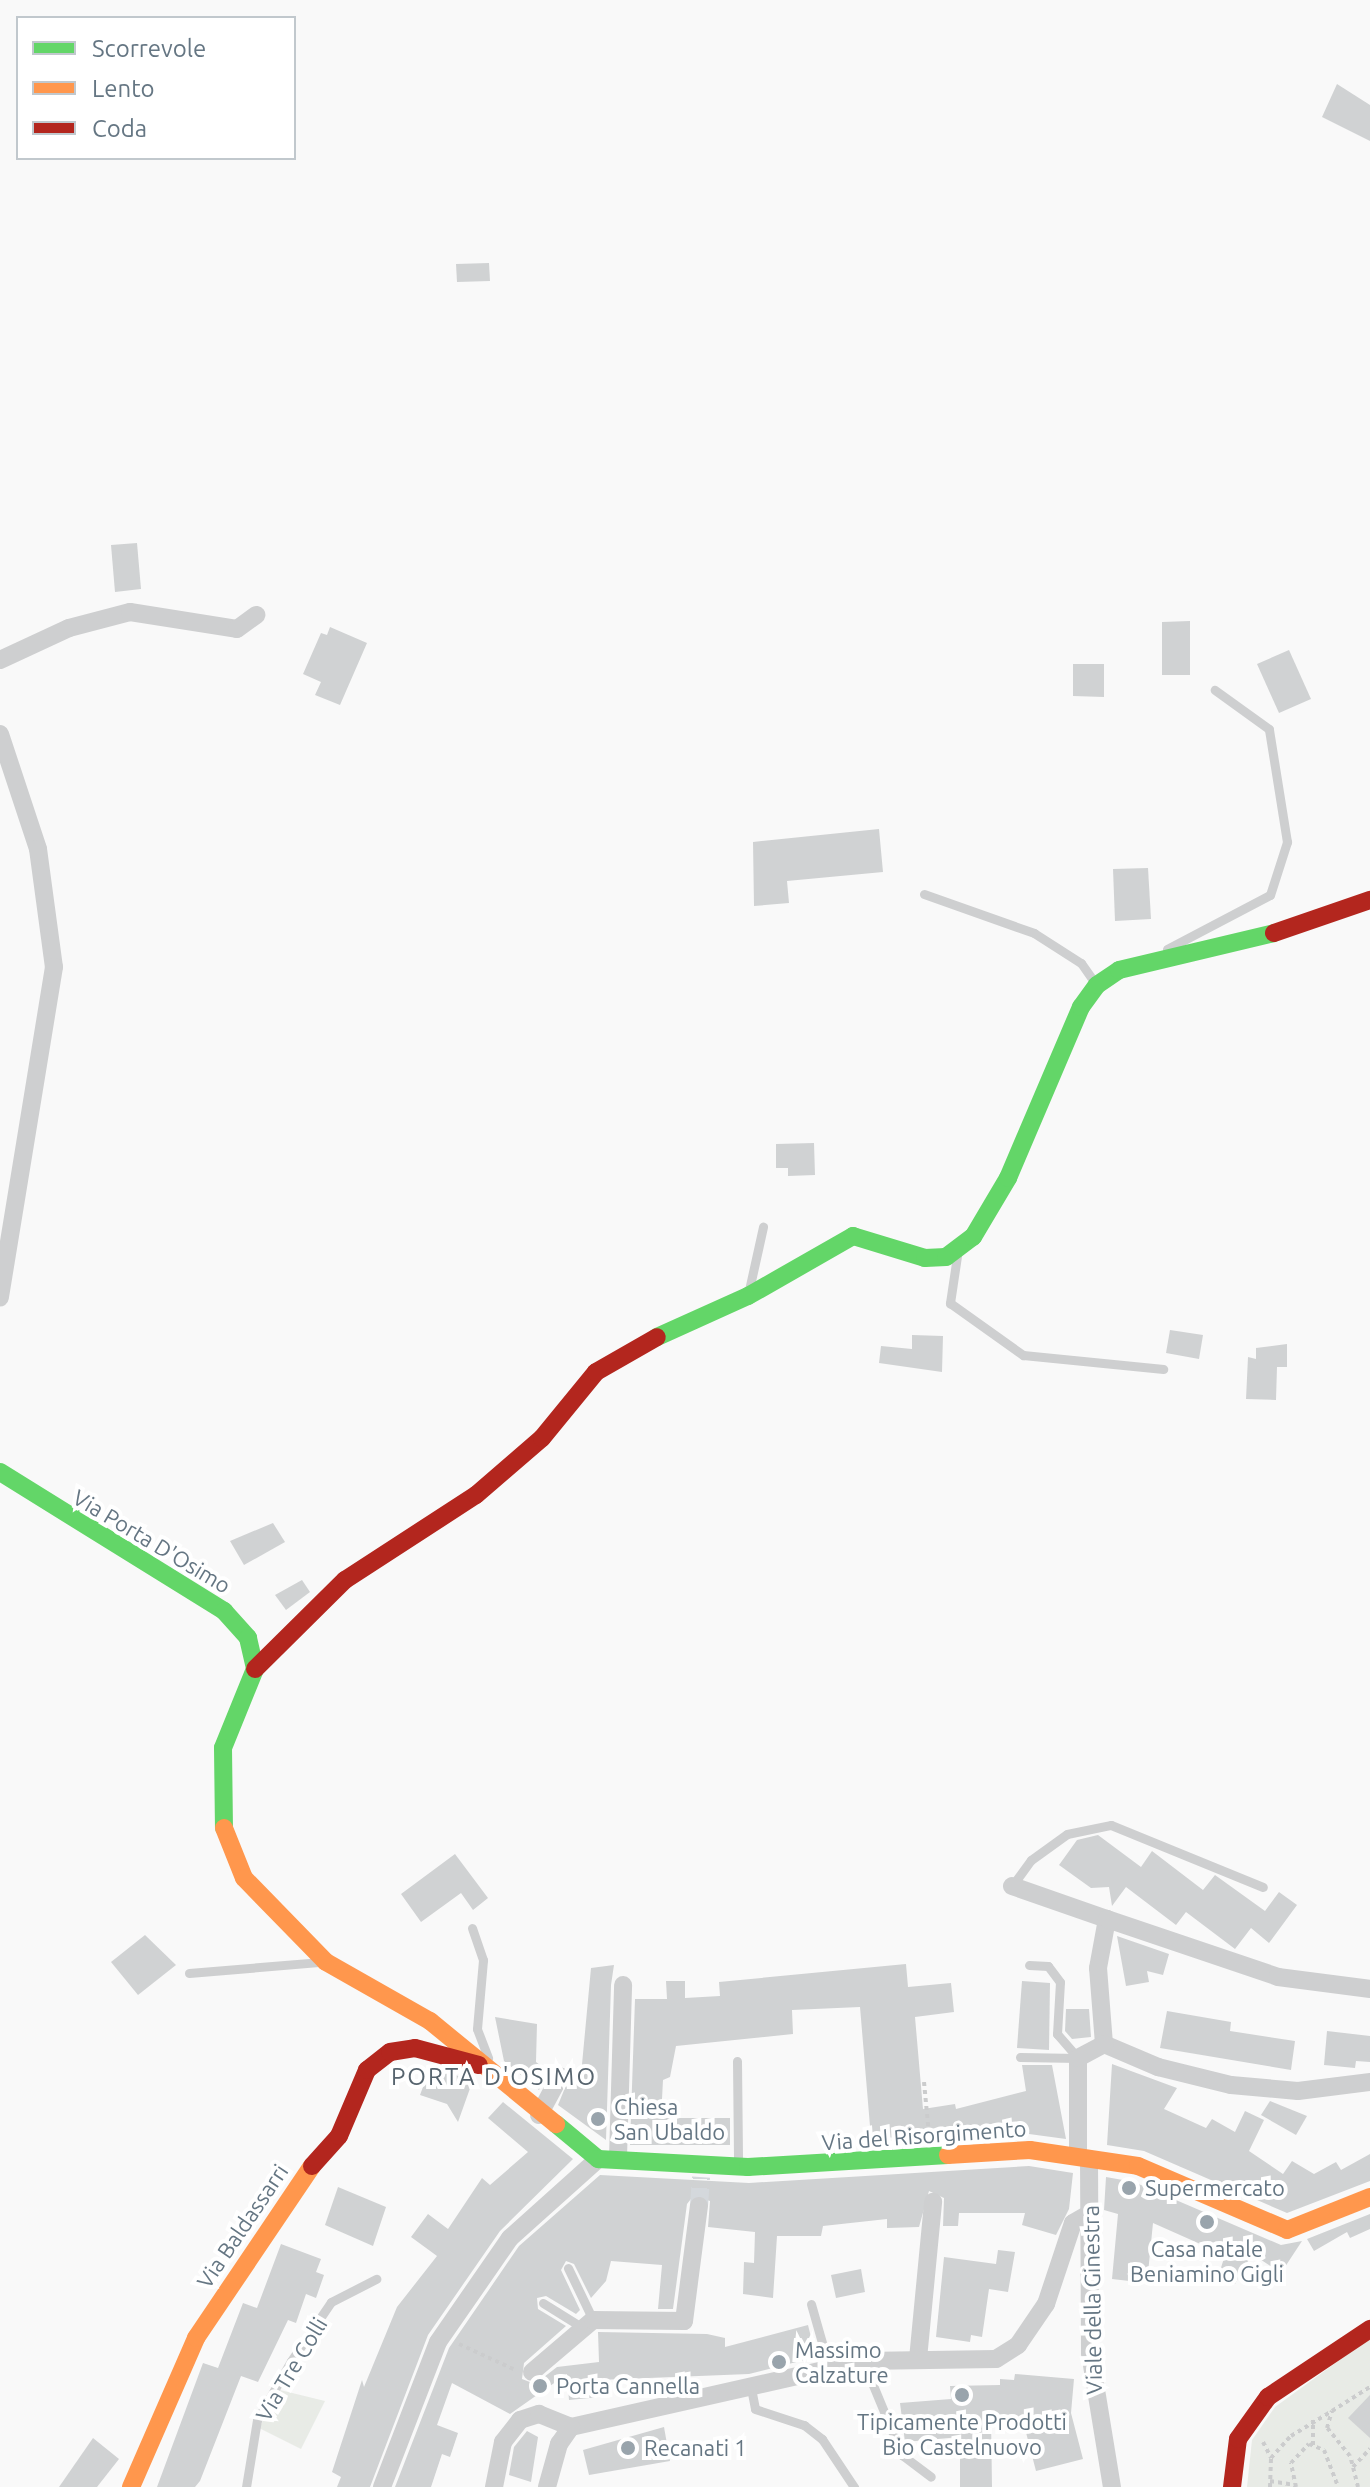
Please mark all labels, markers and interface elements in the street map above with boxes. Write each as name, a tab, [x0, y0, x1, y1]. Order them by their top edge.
legend	[16, 16, 296, 160]
text: Scorrevole	[92, 35, 206, 62]
text: Lento	[92, 75, 155, 102]
text: Coda	[92, 115, 147, 142]
street label: Via Porta D'Osimo	[68, 1483, 236, 1599]
district label: PORTA D'OSIMO	[391, 2063, 597, 2091]
place label: Chiesa San Ubaldo	[614, 2093, 725, 2144]
marker: Chiesa San Ubaldo	[589, 2110, 607, 2128]
street label: Via del Risorgimento	[821, 2115, 1027, 2155]
street label: Via Baldassarri	[191, 2159, 293, 2293]
place label: Supermercato	[1145, 2175, 1285, 2201]
marker: Supermercato	[1120, 2179, 1138, 2197]
street label: Viale della Ginestra	[1077, 2205, 1107, 2395]
marker: Casa natale Beniamino Gigli	[1198, 2213, 1216, 2231]
place label: Casa natale Beniamino Gigli	[1130, 2235, 1284, 2286]
street label: Via Tre Colli	[250, 2312, 332, 2426]
place label: Massimo Calzature	[795, 2336, 889, 2388]
marker: Massimo Calzature	[770, 2353, 788, 2371]
place label: Porta Cannella	[556, 2373, 700, 2399]
marker: Porta Cannella	[531, 2377, 549, 2395]
marker: Tipicamente Prodotti Bio Castelnuovo	[953, 2386, 971, 2404]
place label: Tipicamente Prodotti Bio Castelnuovo	[857, 2408, 1067, 2460]
place label: Recanati 1	[644, 2435, 747, 2461]
marker: Recanati 1	[619, 2439, 637, 2457]

